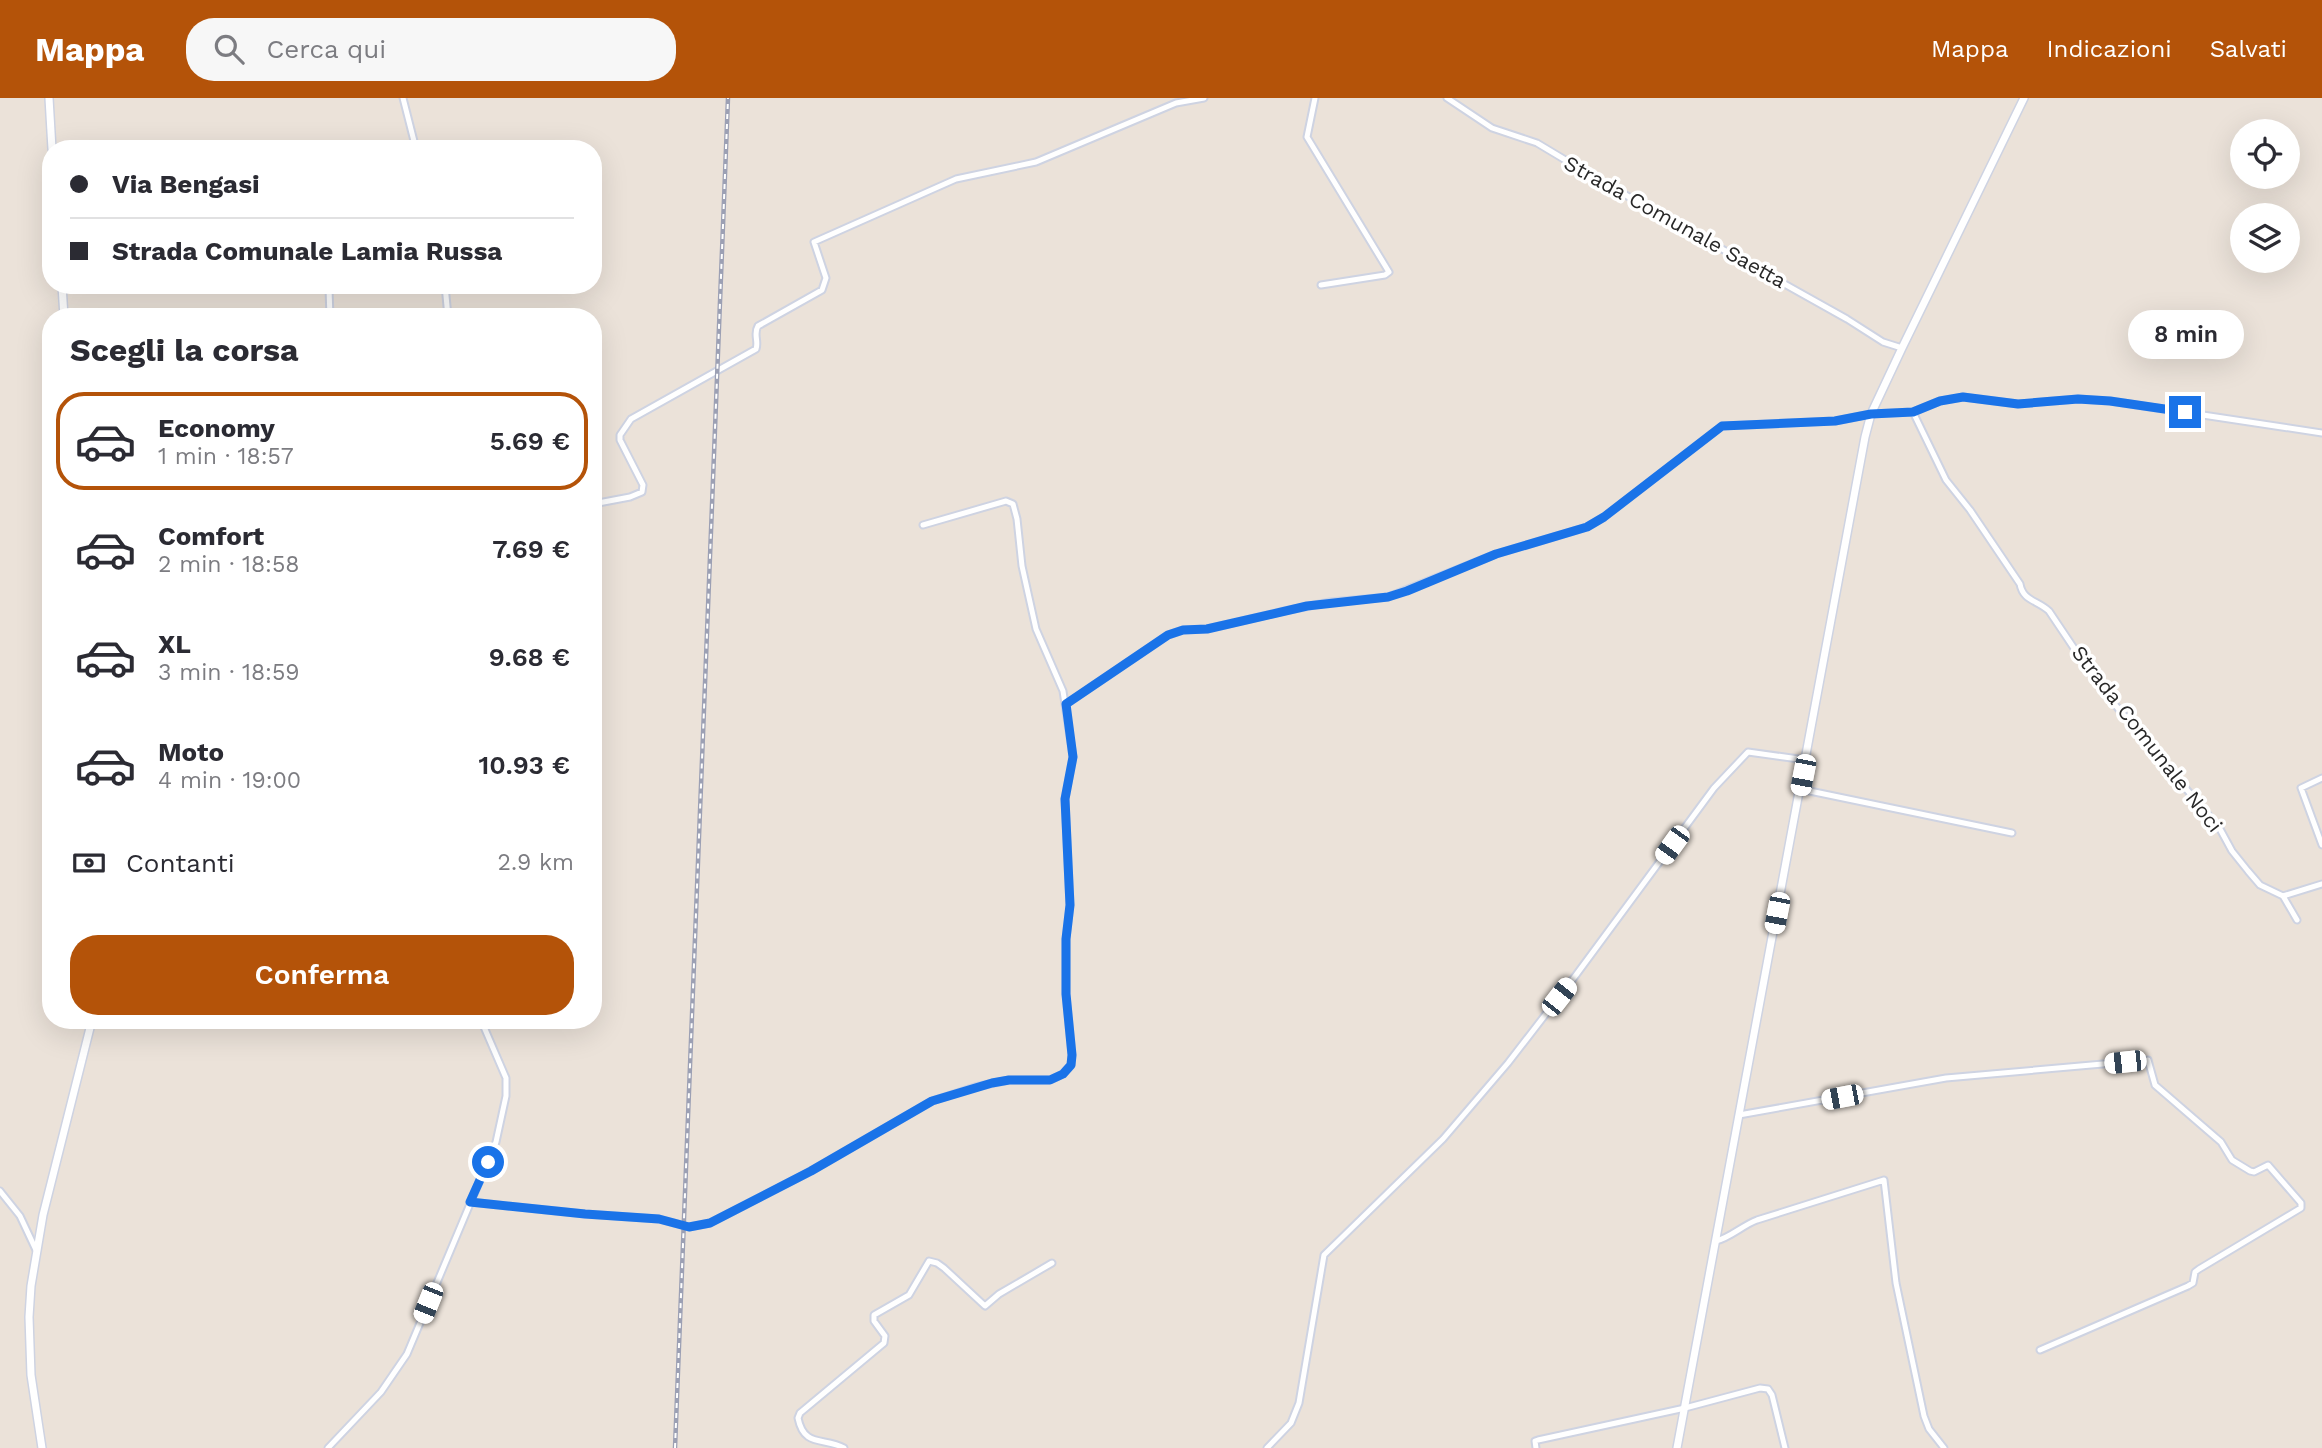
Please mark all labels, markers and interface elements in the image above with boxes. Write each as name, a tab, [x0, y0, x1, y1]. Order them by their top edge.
search box	[186, 18, 676, 81]
text: Mappa	[35, 30, 144, 69]
icon: search	[210, 30, 248, 68]
text: Cerca qui	[266, 34, 386, 64]
text: Mappa	[1931, 35, 2009, 63]
text: Indicazioni	[2047, 35, 2172, 63]
text: Salvati	[2210, 35, 2287, 63]
map controls	[2230, 119, 2300, 273]
button: locate	[2230, 119, 2300, 189]
street label: Strada Comunale Saetta	[1560, 150, 1791, 293]
text: Via Bengasi	[112, 169, 260, 199]
button: layers	[2230, 203, 2300, 273]
text: Strada Comunale Lamia Russa	[112, 236, 502, 266]
callout: 8 min	[2127, 310, 2243, 360]
text: 8 min	[2154, 321, 2218, 348]
text: Scegli la corsa	[70, 331, 299, 369]
route end	[2169, 396, 2201, 428]
icon: car	[74, 410, 137, 473]
text: Economy	[158, 413, 275, 443]
text: 5.69 €	[490, 426, 570, 456]
text: 1 min · 18:57	[158, 443, 294, 470]
icon: car	[74, 518, 137, 581]
text: Comfort	[158, 521, 264, 551]
text: 7.69 €	[492, 534, 570, 564]
text: 2 min · 18:58	[158, 551, 299, 578]
icon: car	[74, 626, 137, 689]
text: XL	[158, 629, 191, 659]
street label: Strada Comunale Noci	[2067, 640, 2228, 837]
text: 9.68 €	[489, 642, 570, 672]
text: 3 min · 18:59	[158, 659, 299, 686]
icon: car	[74, 734, 137, 797]
text: Moto	[158, 737, 224, 767]
text: 10.93 €	[479, 750, 570, 780]
car	[1789, 752, 1818, 798]
text: 4 min · 19:00	[158, 767, 301, 794]
car	[1652, 822, 1693, 868]
icon: cash	[70, 844, 108, 882]
text: Contanti	[126, 848, 235, 878]
text: 2.9 km	[497, 849, 574, 876]
car	[1763, 890, 1792, 936]
button: Conferma	[70, 935, 574, 1015]
car	[1538, 974, 1581, 1020]
car	[2104, 1049, 2147, 1075]
car	[1820, 1083, 1865, 1111]
route start	[472, 1146, 504, 1178]
car	[411, 1280, 446, 1326]

